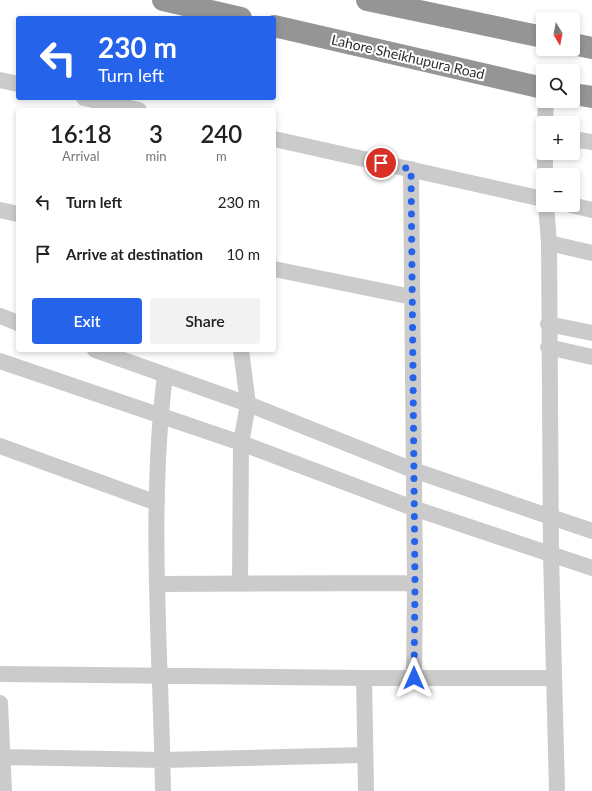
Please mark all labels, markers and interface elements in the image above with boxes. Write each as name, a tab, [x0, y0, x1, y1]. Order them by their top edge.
north arrow	[536, 12, 580, 56]
map controls	[536, 12, 580, 212]
text: 230 m	[98, 30, 177, 64]
street label: Lahore Sheikhupura Road	[330, 31, 486, 82]
icon: left	[32, 32, 84, 84]
text: Turn left	[98, 64, 164, 86]
button: search	[536, 64, 580, 108]
button: +	[536, 116, 580, 160]
text: 16:18	[50, 119, 112, 148]
text: 3	[149, 119, 163, 148]
text: 240	[200, 119, 242, 148]
pin	[364, 146, 398, 180]
text: Arrival	[62, 148, 99, 164]
text: min	[145, 148, 167, 164]
text: m	[216, 148, 227, 164]
icon: arrive	[370, 152, 392, 174]
button: −	[536, 168, 580, 212]
icon: left	[32, 191, 54, 213]
text: Turn left	[66, 193, 122, 211]
text: 230 m	[218, 193, 260, 211]
icon: arrive	[32, 243, 54, 265]
text: Arrive at destination	[66, 245, 203, 263]
text: 10 m	[226, 245, 260, 263]
button: Exit	[32, 298, 142, 344]
button: Share	[150, 298, 260, 344]
position arrow	[393, 657, 435, 699]

